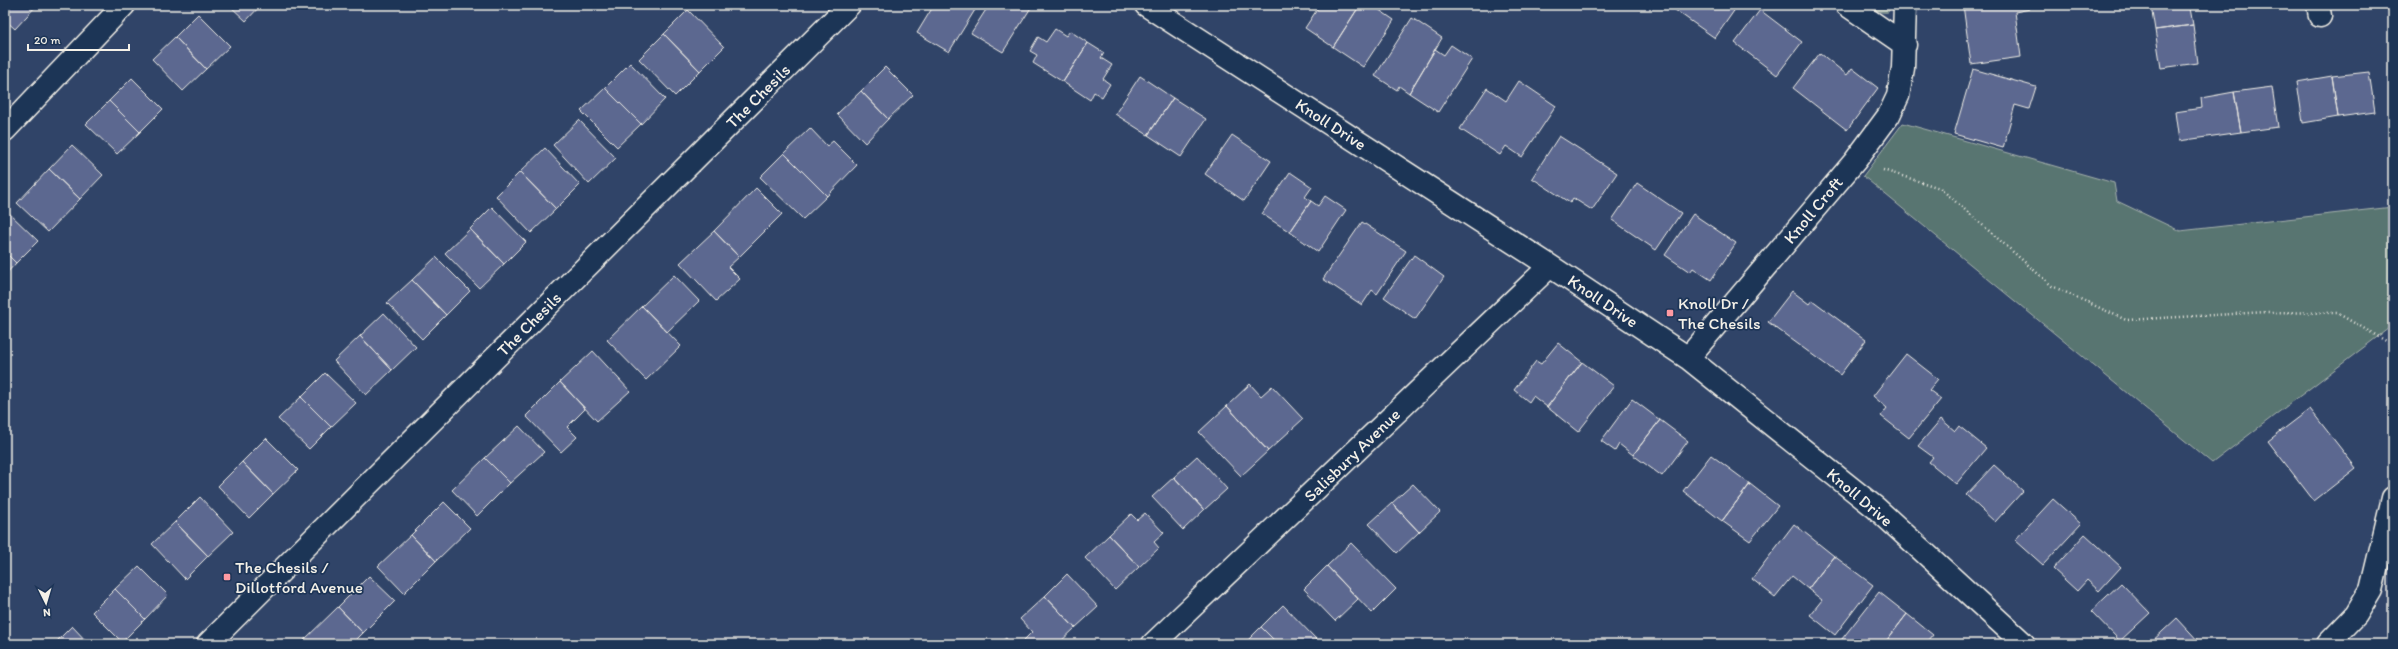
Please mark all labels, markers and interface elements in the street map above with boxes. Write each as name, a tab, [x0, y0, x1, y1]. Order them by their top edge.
scale bar	[28, 26, 129, 52]
text: 20 m	[34, 33, 61, 47]
street label: The Chesils	[722, 60, 794, 132]
street label: Knoll Drive	[1292, 94, 1370, 154]
street label: Knoll Croft	[1779, 172, 1847, 248]
street label: Knoll Drive	[1564, 270, 1642, 332]
street label: The Chesils	[493, 288, 565, 360]
place label: Knoll Dr / The Chesils	[1678, 293, 1761, 333]
marker: Knoll Dr / The Chesils	[1665, 308, 1675, 318]
street label: Salisbury Avenue	[1300, 404, 1404, 506]
street label: Knoll Drive	[1823, 464, 1897, 530]
place label: The Chesils / Dillotford Avenue	[235, 557, 363, 597]
marker: The Chesils / Dillotford Avenue	[222, 572, 232, 582]
north arrow	[26, 583, 66, 623]
text: N	[43, 606, 51, 619]

